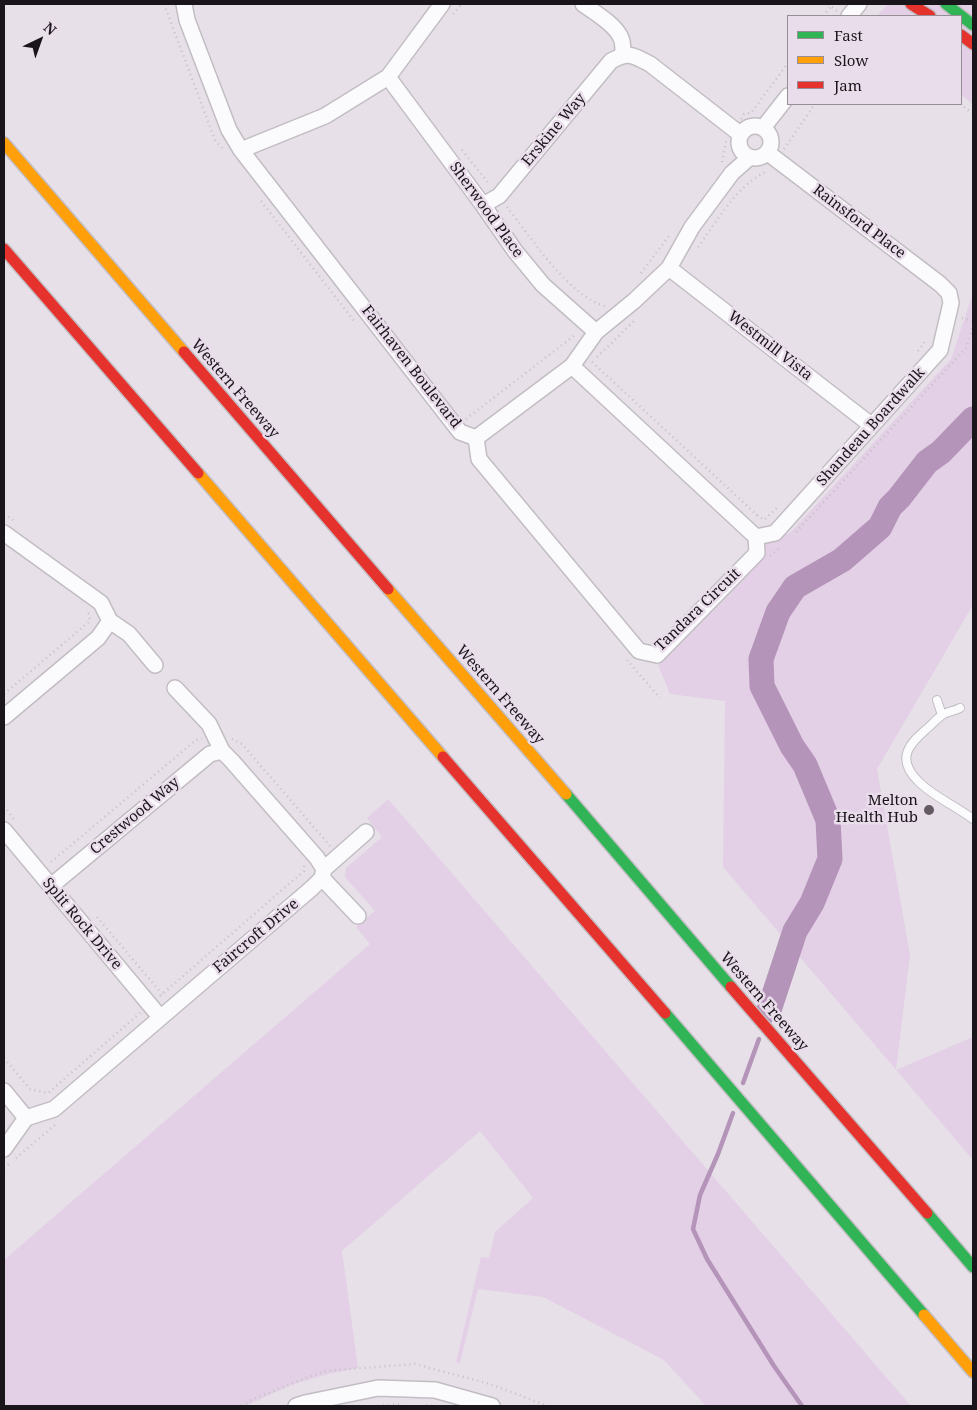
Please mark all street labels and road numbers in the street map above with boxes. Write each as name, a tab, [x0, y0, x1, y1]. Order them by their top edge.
street label: Erskine Way	[518, 90, 590, 170]
street label: Sherwood Place	[445, 159, 527, 261]
street label: Rainsford Place	[809, 181, 909, 263]
street label: Fairhaven Boulevard	[357, 302, 465, 432]
street label: Westmill Vista	[724, 307, 816, 385]
street label: Western Freeway	[187, 336, 283, 442]
street label: Shandeau Boardwalk	[813, 364, 929, 490]
street label: Tandara Circuit	[652, 565, 744, 655]
street label: Western Freeway	[452, 642, 548, 748]
street label: Crestwood Way	[87, 773, 183, 859]
street label: Split Rock Drive	[38, 875, 126, 973]
street label: Faircroft Drive	[210, 895, 302, 977]
street label: Western Freeway	[716, 949, 812, 1055]

